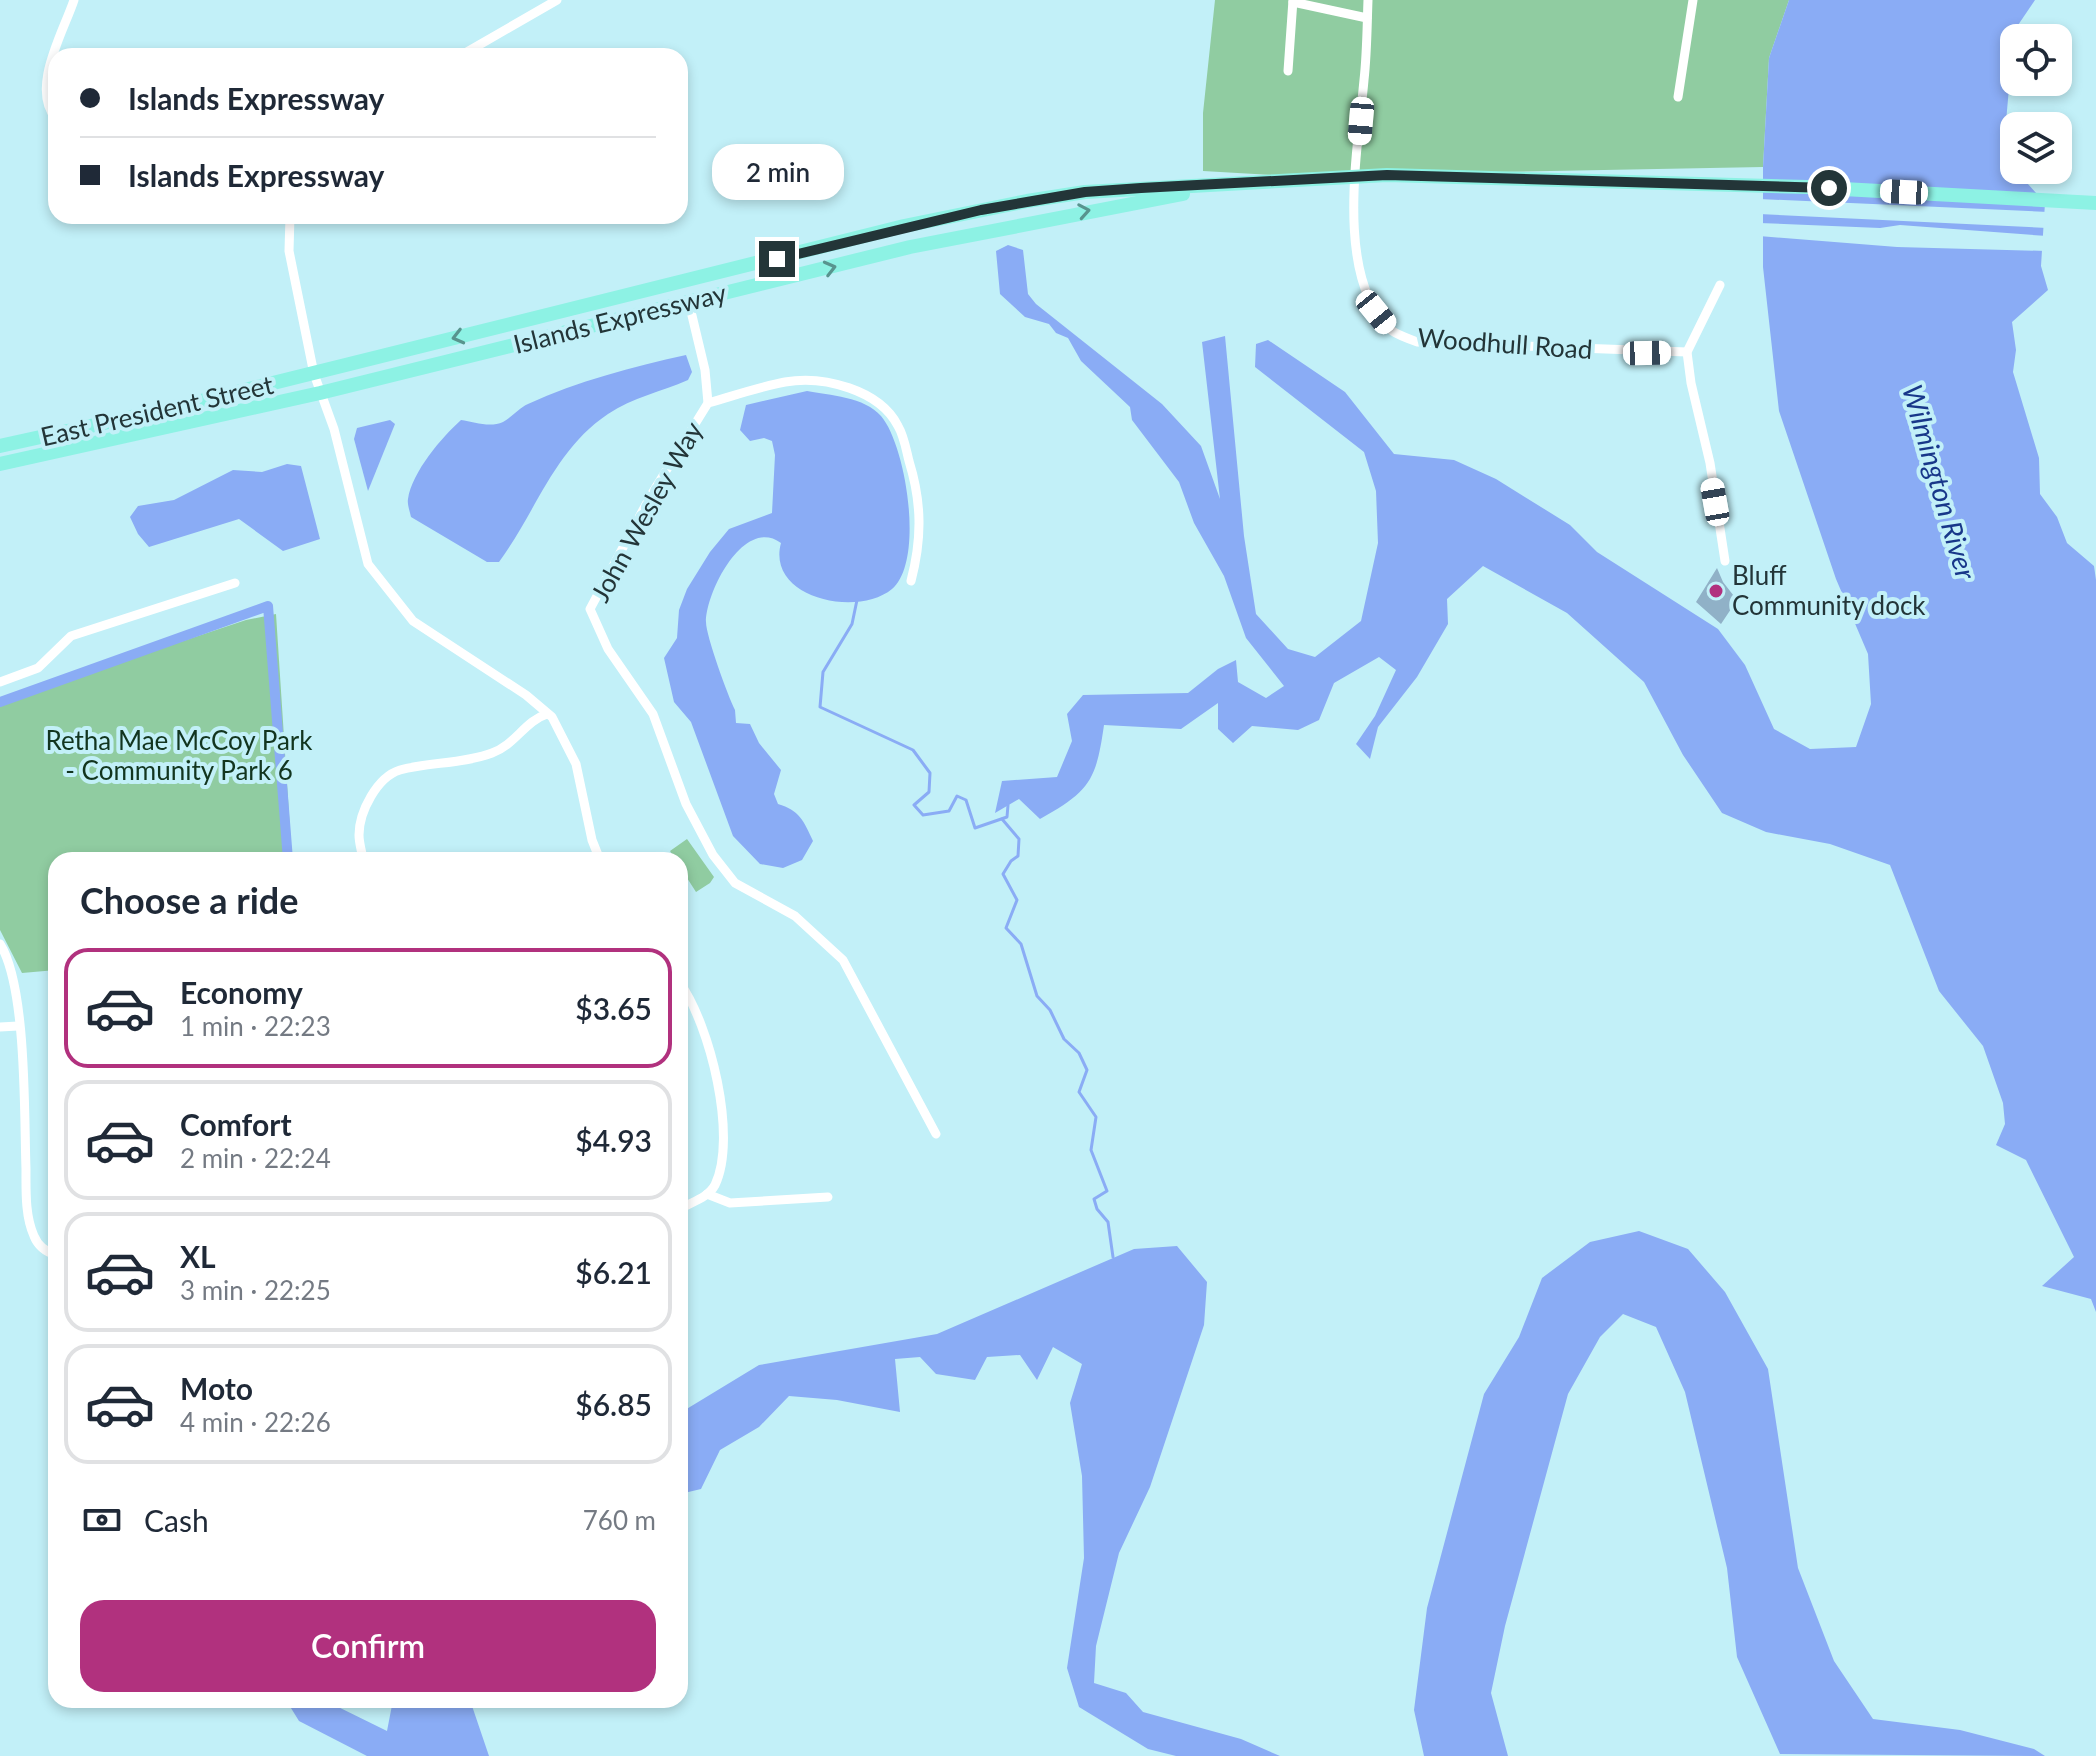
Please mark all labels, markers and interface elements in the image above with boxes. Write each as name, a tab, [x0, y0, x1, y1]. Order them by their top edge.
map controls	[2000, 24, 2072, 184]
button: locate	[2000, 24, 2072, 96]
text: Islands Expressway	[128, 80, 384, 116]
car	[1347, 96, 1375, 146]
button: layers	[2000, 112, 2072, 184]
callout: 2 min	[711, 143, 843, 199]
text: 2 min	[746, 156, 810, 188]
text: Islands Expressway	[128, 157, 384, 193]
route start	[1811, 170, 1847, 206]
car	[1879, 179, 1929, 205]
one-way arrow	[1077, 203, 1091, 220]
route end	[759, 241, 795, 277]
one-way arrow	[823, 260, 837, 277]
street label: Islands Expressway	[510, 276, 730, 360]
car	[1352, 286, 1400, 338]
street label: Woodhull Road	[1417, 321, 1594, 365]
one-way arrow	[451, 328, 465, 345]
car	[1623, 341, 1671, 365]
street label: East President Street	[37, 368, 277, 452]
water label: Wilmington River	[1896, 381, 1984, 583]
street label: John Wesley Way	[583, 415, 709, 607]
car	[1699, 476, 1731, 528]
place label: Bluff Community dock	[1732, 559, 1926, 621]
marker: Bluff Community dock	[1707, 582, 1725, 600]
park label: Retha Mae McCoy Park - Community Park 6	[45, 724, 313, 786]
text: Choose a ride	[80, 878, 299, 922]
icon: car	[84, 972, 156, 1044]
text: Economy	[180, 974, 303, 1010]
text: $3.65	[575, 990, 652, 1026]
text: 1 min · 22:23	[180, 1010, 331, 1042]
icon: car	[84, 1104, 156, 1176]
text: Comfort	[180, 1106, 292, 1142]
text: $4.93	[575, 1122, 652, 1158]
text: 2 min · 22:24	[180, 1142, 331, 1174]
icon: car	[84, 1236, 156, 1308]
text: XL	[180, 1238, 216, 1274]
text: $6.21	[575, 1254, 652, 1290]
text: 3 min · 22:25	[180, 1274, 331, 1306]
icon: car	[84, 1368, 156, 1440]
text: Moto	[180, 1370, 253, 1406]
text: $6.85	[575, 1386, 652, 1422]
text: 4 min · 22:26	[180, 1406, 331, 1438]
icon: cash	[80, 1498, 124, 1542]
text: Cash	[144, 1502, 209, 1538]
text: 760 m	[583, 1504, 656, 1536]
button: Confirm	[80, 1600, 656, 1692]

